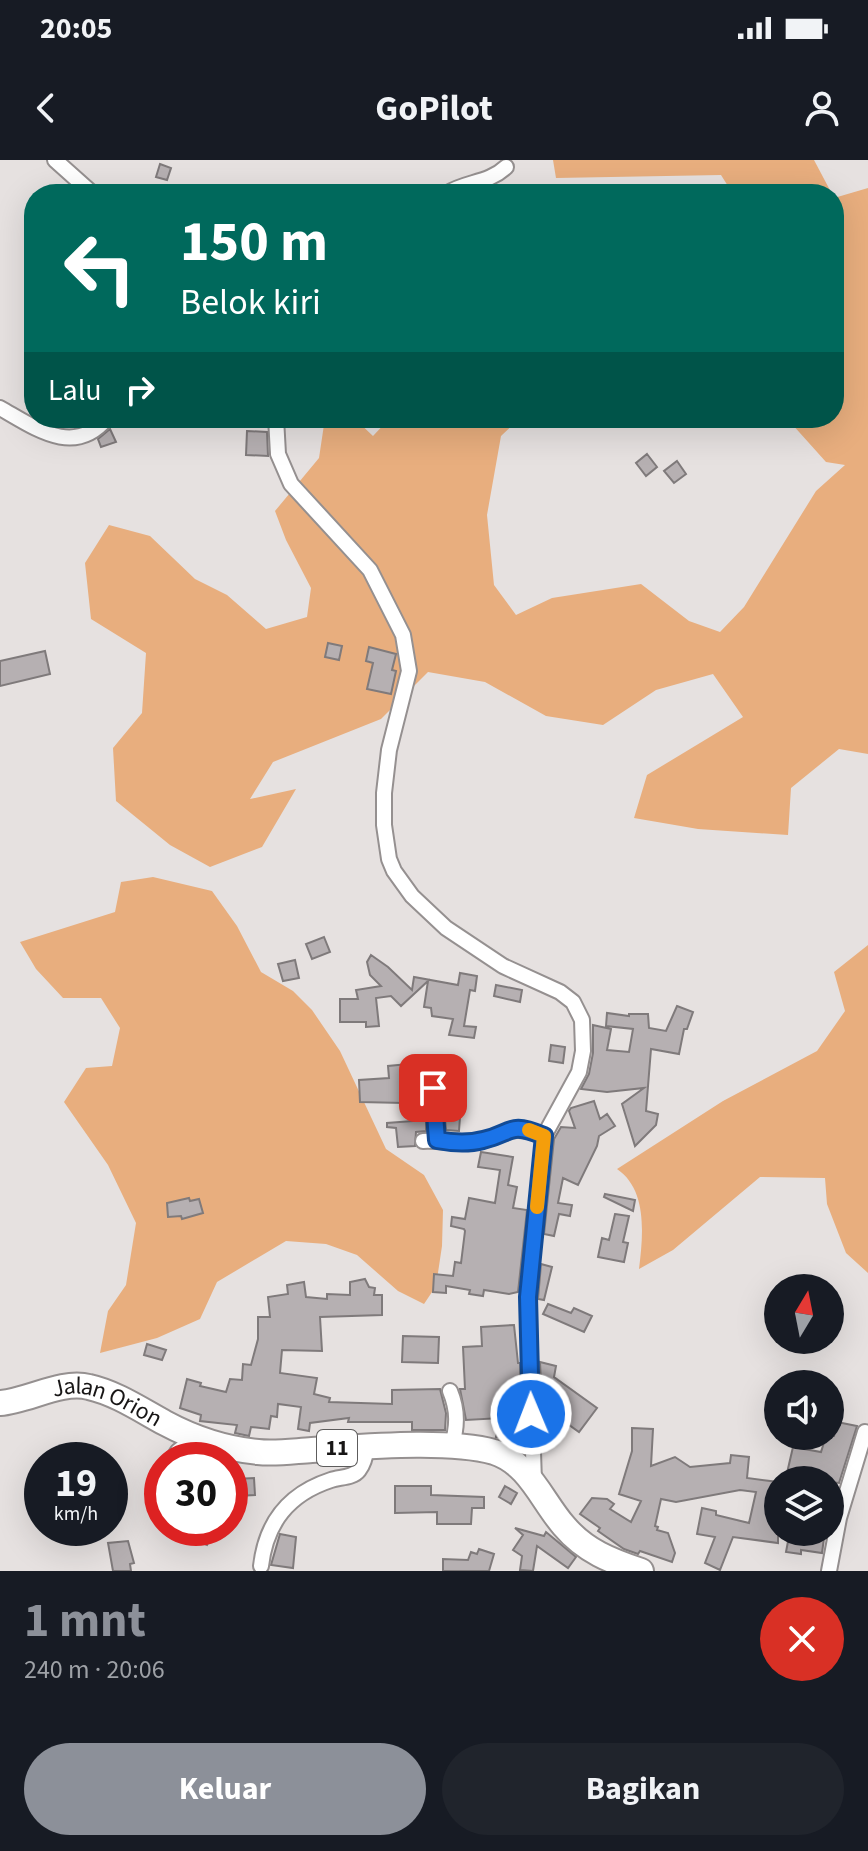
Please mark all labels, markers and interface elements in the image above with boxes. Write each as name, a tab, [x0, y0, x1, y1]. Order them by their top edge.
text: 20:05	[40, 7, 112, 50]
text: GoPilot	[375, 83, 493, 134]
icon: back	[24, 86, 68, 130]
icon: person	[800, 86, 844, 130]
text: 150 m	[180, 203, 328, 282]
icon: left	[48, 216, 152, 320]
text: Belok kiri	[180, 277, 321, 328]
icon: right	[118, 368, 162, 412]
text: Lalu	[48, 369, 102, 412]
pin	[399, 1054, 467, 1122]
icon: arrive	[411, 1066, 455, 1110]
north arrow	[764, 1274, 844, 1354]
map controls	[764, 1274, 844, 1546]
street label: Jalan Orion	[48, 1368, 169, 1436]
button: sound	[764, 1370, 844, 1450]
position arrow	[489, 1372, 573, 1456]
road number: 11	[317, 1430, 357, 1466]
speed limit sign: 30	[144, 1442, 248, 1546]
text: 19	[55, 1455, 97, 1512]
button: layers	[764, 1466, 844, 1546]
text: km/h	[54, 1500, 98, 1528]
text: 1 mnt	[24, 1587, 146, 1655]
button: close	[760, 1597, 844, 1681]
text: 240 m · 20:06	[24, 1651, 165, 1688]
button: Keluar	[24, 1743, 426, 1835]
button: Bagikan	[442, 1743, 844, 1835]

